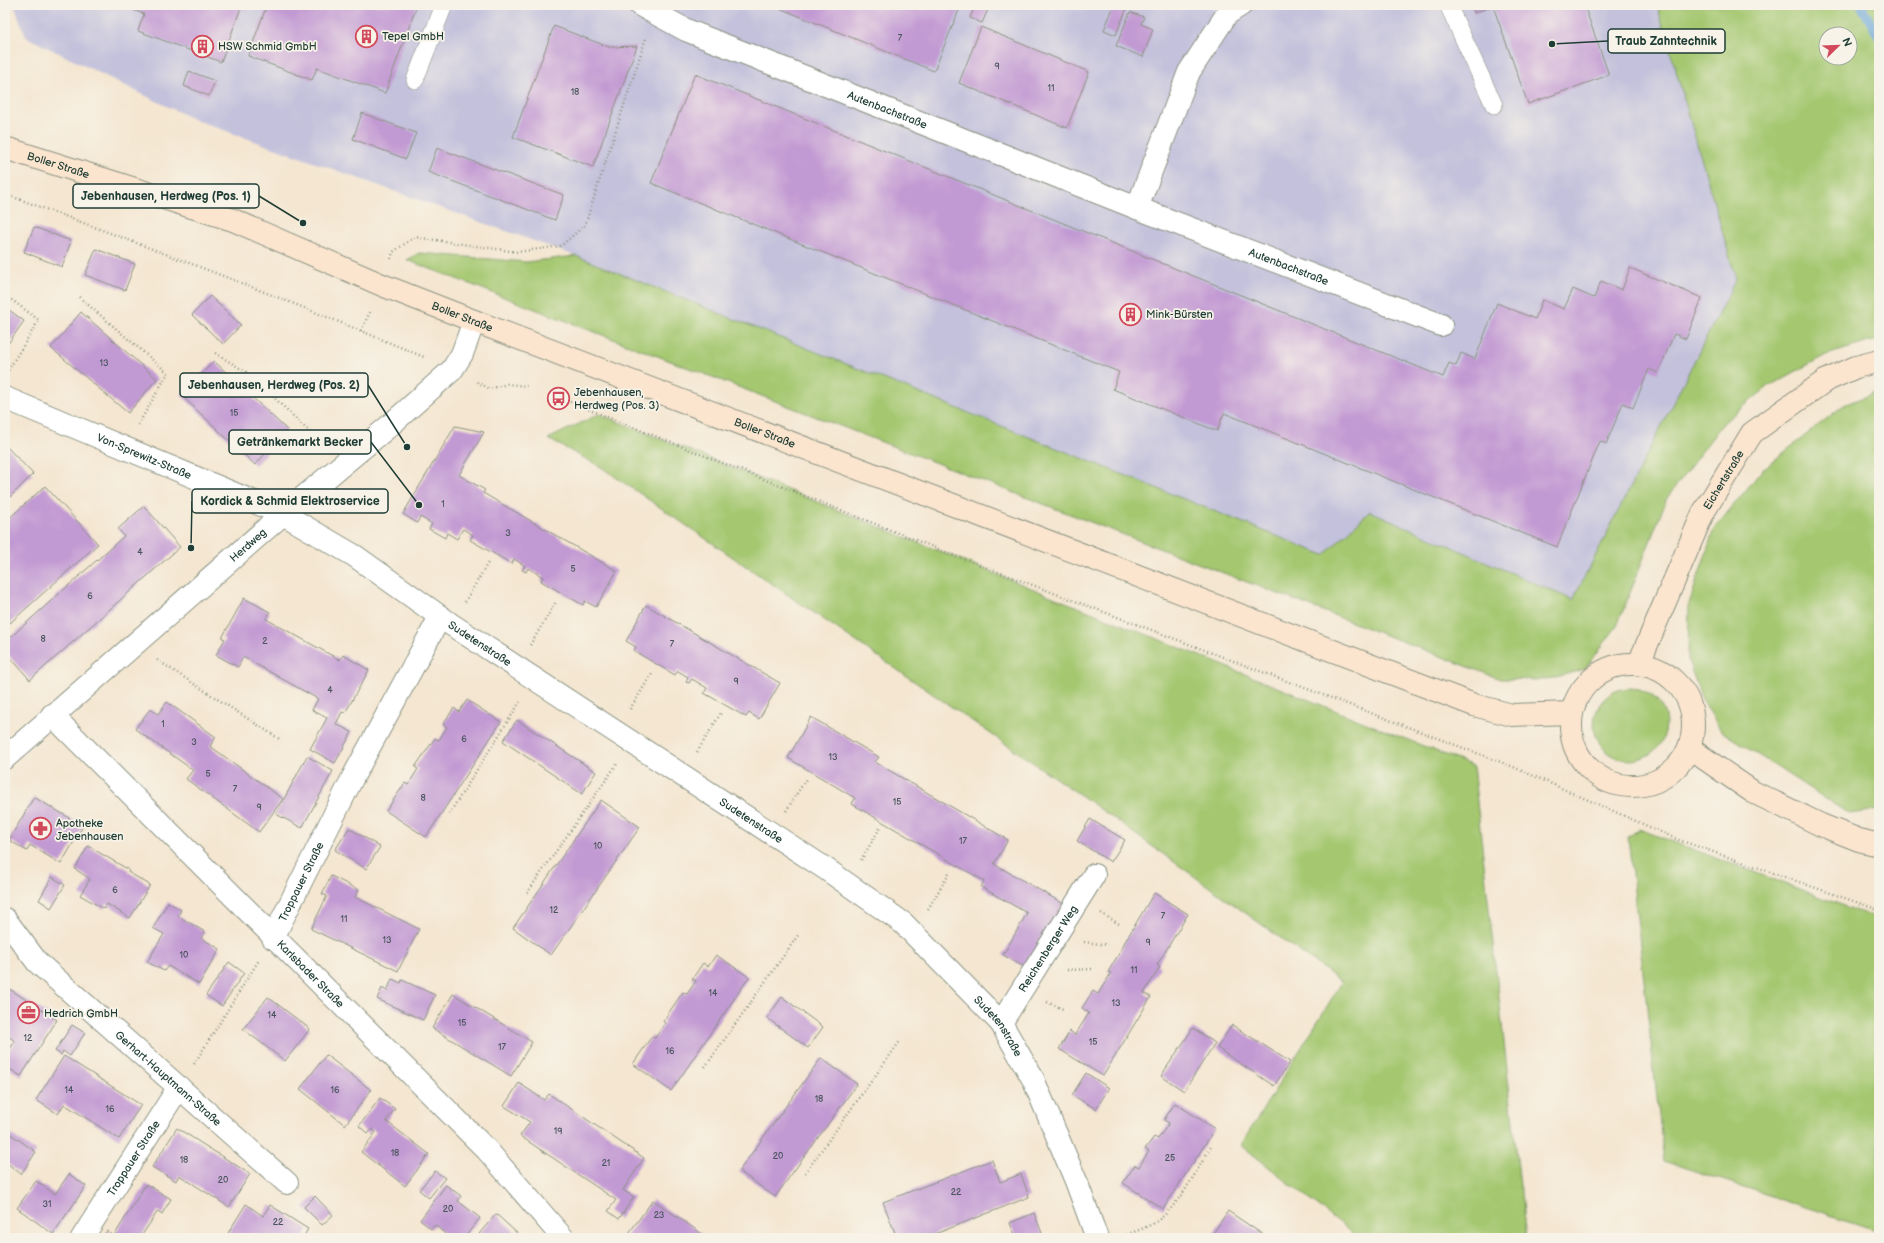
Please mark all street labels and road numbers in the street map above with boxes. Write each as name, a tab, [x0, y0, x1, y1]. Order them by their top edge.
street label: Autenbachstraße	[846, 88, 929, 132]
street label: Boller Straße	[25, 149, 91, 181]
street label: Autenbachstraße	[1247, 246, 1331, 288]
street label: Boller Straße	[430, 299, 495, 335]
street label: Boller Straße	[732, 415, 798, 451]
street label: Von-Sprewitz-Straße	[95, 431, 194, 482]
street label: Eichertstraße	[1701, 448, 1747, 512]
street label: Herdweg	[227, 526, 269, 565]
street label: Sudetenstraße	[446, 618, 514, 669]
street label: Sudetenstraße	[717, 795, 786, 846]
street label: Troppauer Straße	[276, 839, 327, 924]
street label: Reichenberger Weg	[1016, 903, 1080, 995]
street label: Karlsbader Straße	[274, 938, 347, 1011]
street label: Sudetenstraße	[971, 993, 1025, 1059]
street label: Gerhart-Hauptmann-Straße	[112, 1028, 224, 1129]
street label: Troppauer Straße	[105, 1118, 163, 1199]

